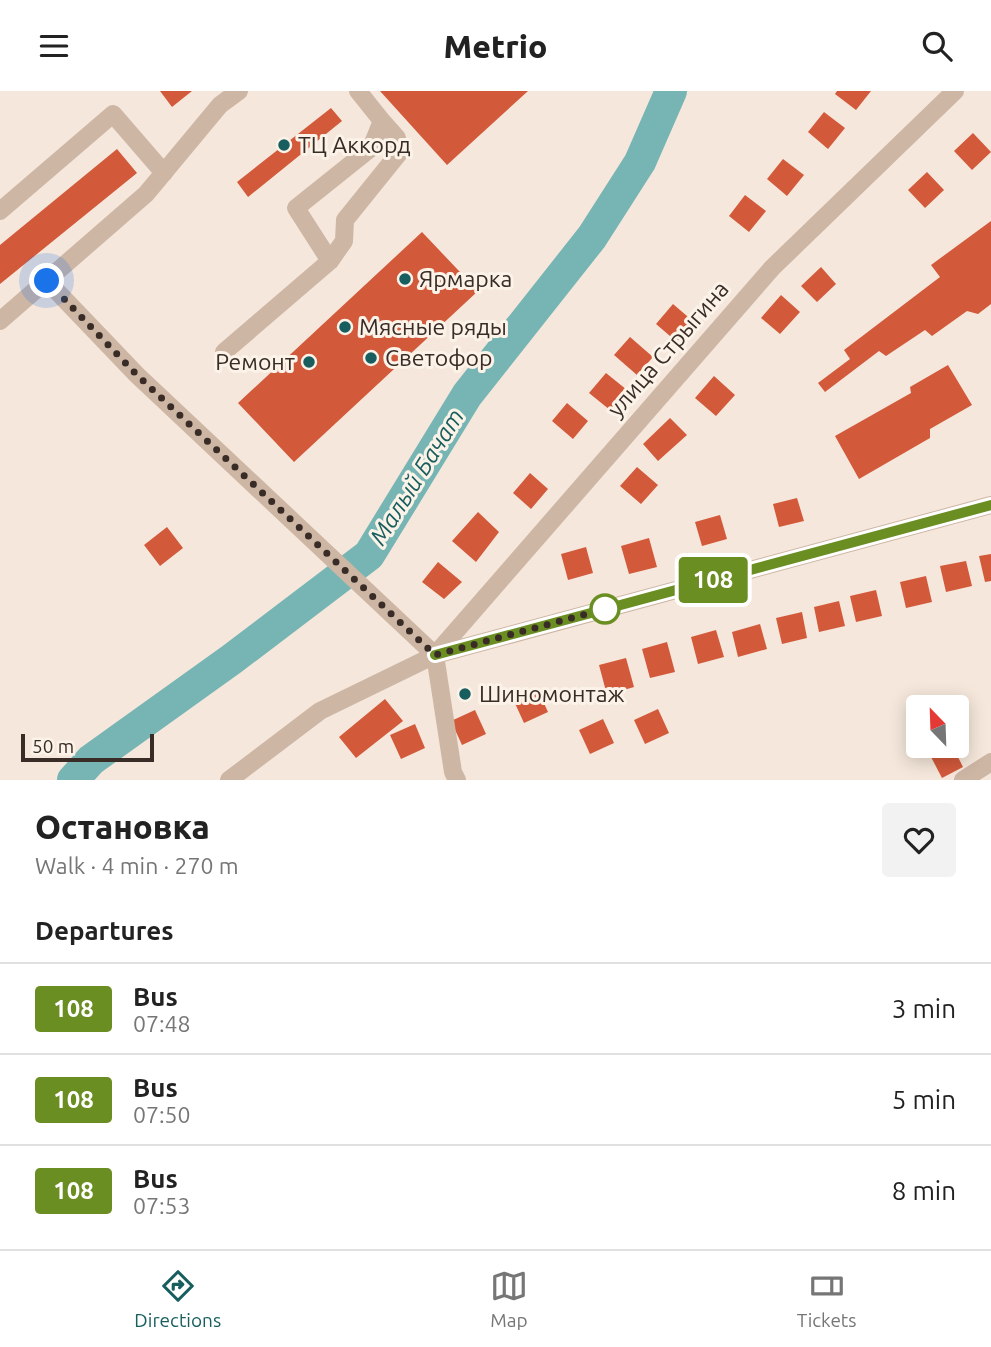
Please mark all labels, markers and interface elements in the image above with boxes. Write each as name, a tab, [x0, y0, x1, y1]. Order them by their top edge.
icon: menu	[35, 27, 73, 65]
icon: search	[918, 27, 956, 65]
text: Metrio	[444, 28, 547, 64]
place label: ТЦ Аккорд	[298, 132, 411, 157]
marker: ТЦ Аккорд	[276, 137, 292, 153]
your location	[29, 263, 64, 298]
place label: Ярмарка	[419, 266, 512, 291]
marker: Ярмарка	[397, 271, 413, 287]
street label: улица Стрыгина	[602, 276, 733, 421]
place label: Мясные ряды	[359, 314, 507, 339]
marker: Мясные ряды	[337, 319, 353, 335]
place label: Светофор	[385, 345, 493, 370]
place label: Ремонт	[215, 349, 295, 374]
marker: Светофор	[363, 350, 379, 366]
marker: Ремонт	[301, 354, 317, 370]
water label: Малый Бачат	[364, 404, 469, 550]
line badge: 108	[673, 557, 753, 603]
text: 108	[693, 566, 733, 593]
unlabelled marker	[590, 594, 620, 624]
place label: Шиномонтаж	[479, 681, 625, 706]
marker: Шиномонтаж	[457, 686, 473, 702]
north arrow	[906, 695, 970, 758]
map controls	[906, 695, 969, 758]
scale bar	[21, 731, 154, 763]
text: 50 m	[32, 735, 74, 757]
button: heart	[882, 803, 956, 877]
text: Остановка	[35, 808, 210, 845]
text: Walk · 4 min · 270 m	[35, 853, 239, 878]
text: Departures	[35, 916, 173, 945]
text: Bus	[133, 982, 178, 1011]
text: 3 min	[892, 994, 956, 1023]
text: 108	[53, 995, 94, 1022]
text: 07:48	[133, 1011, 191, 1036]
text: Bus	[133, 1073, 178, 1102]
text: 5 min	[892, 1085, 956, 1114]
text: 108	[53, 1086, 94, 1113]
text: 07:50	[133, 1102, 191, 1127]
text: Bus	[133, 1164, 178, 1193]
text: 8 min	[892, 1176, 956, 1205]
text: 108	[53, 1177, 94, 1204]
text: 07:53	[133, 1193, 191, 1218]
tab: Directions	[134, 1267, 221, 1331]
tab: Map	[490, 1267, 528, 1331]
tab: Tickets	[797, 1267, 857, 1331]

